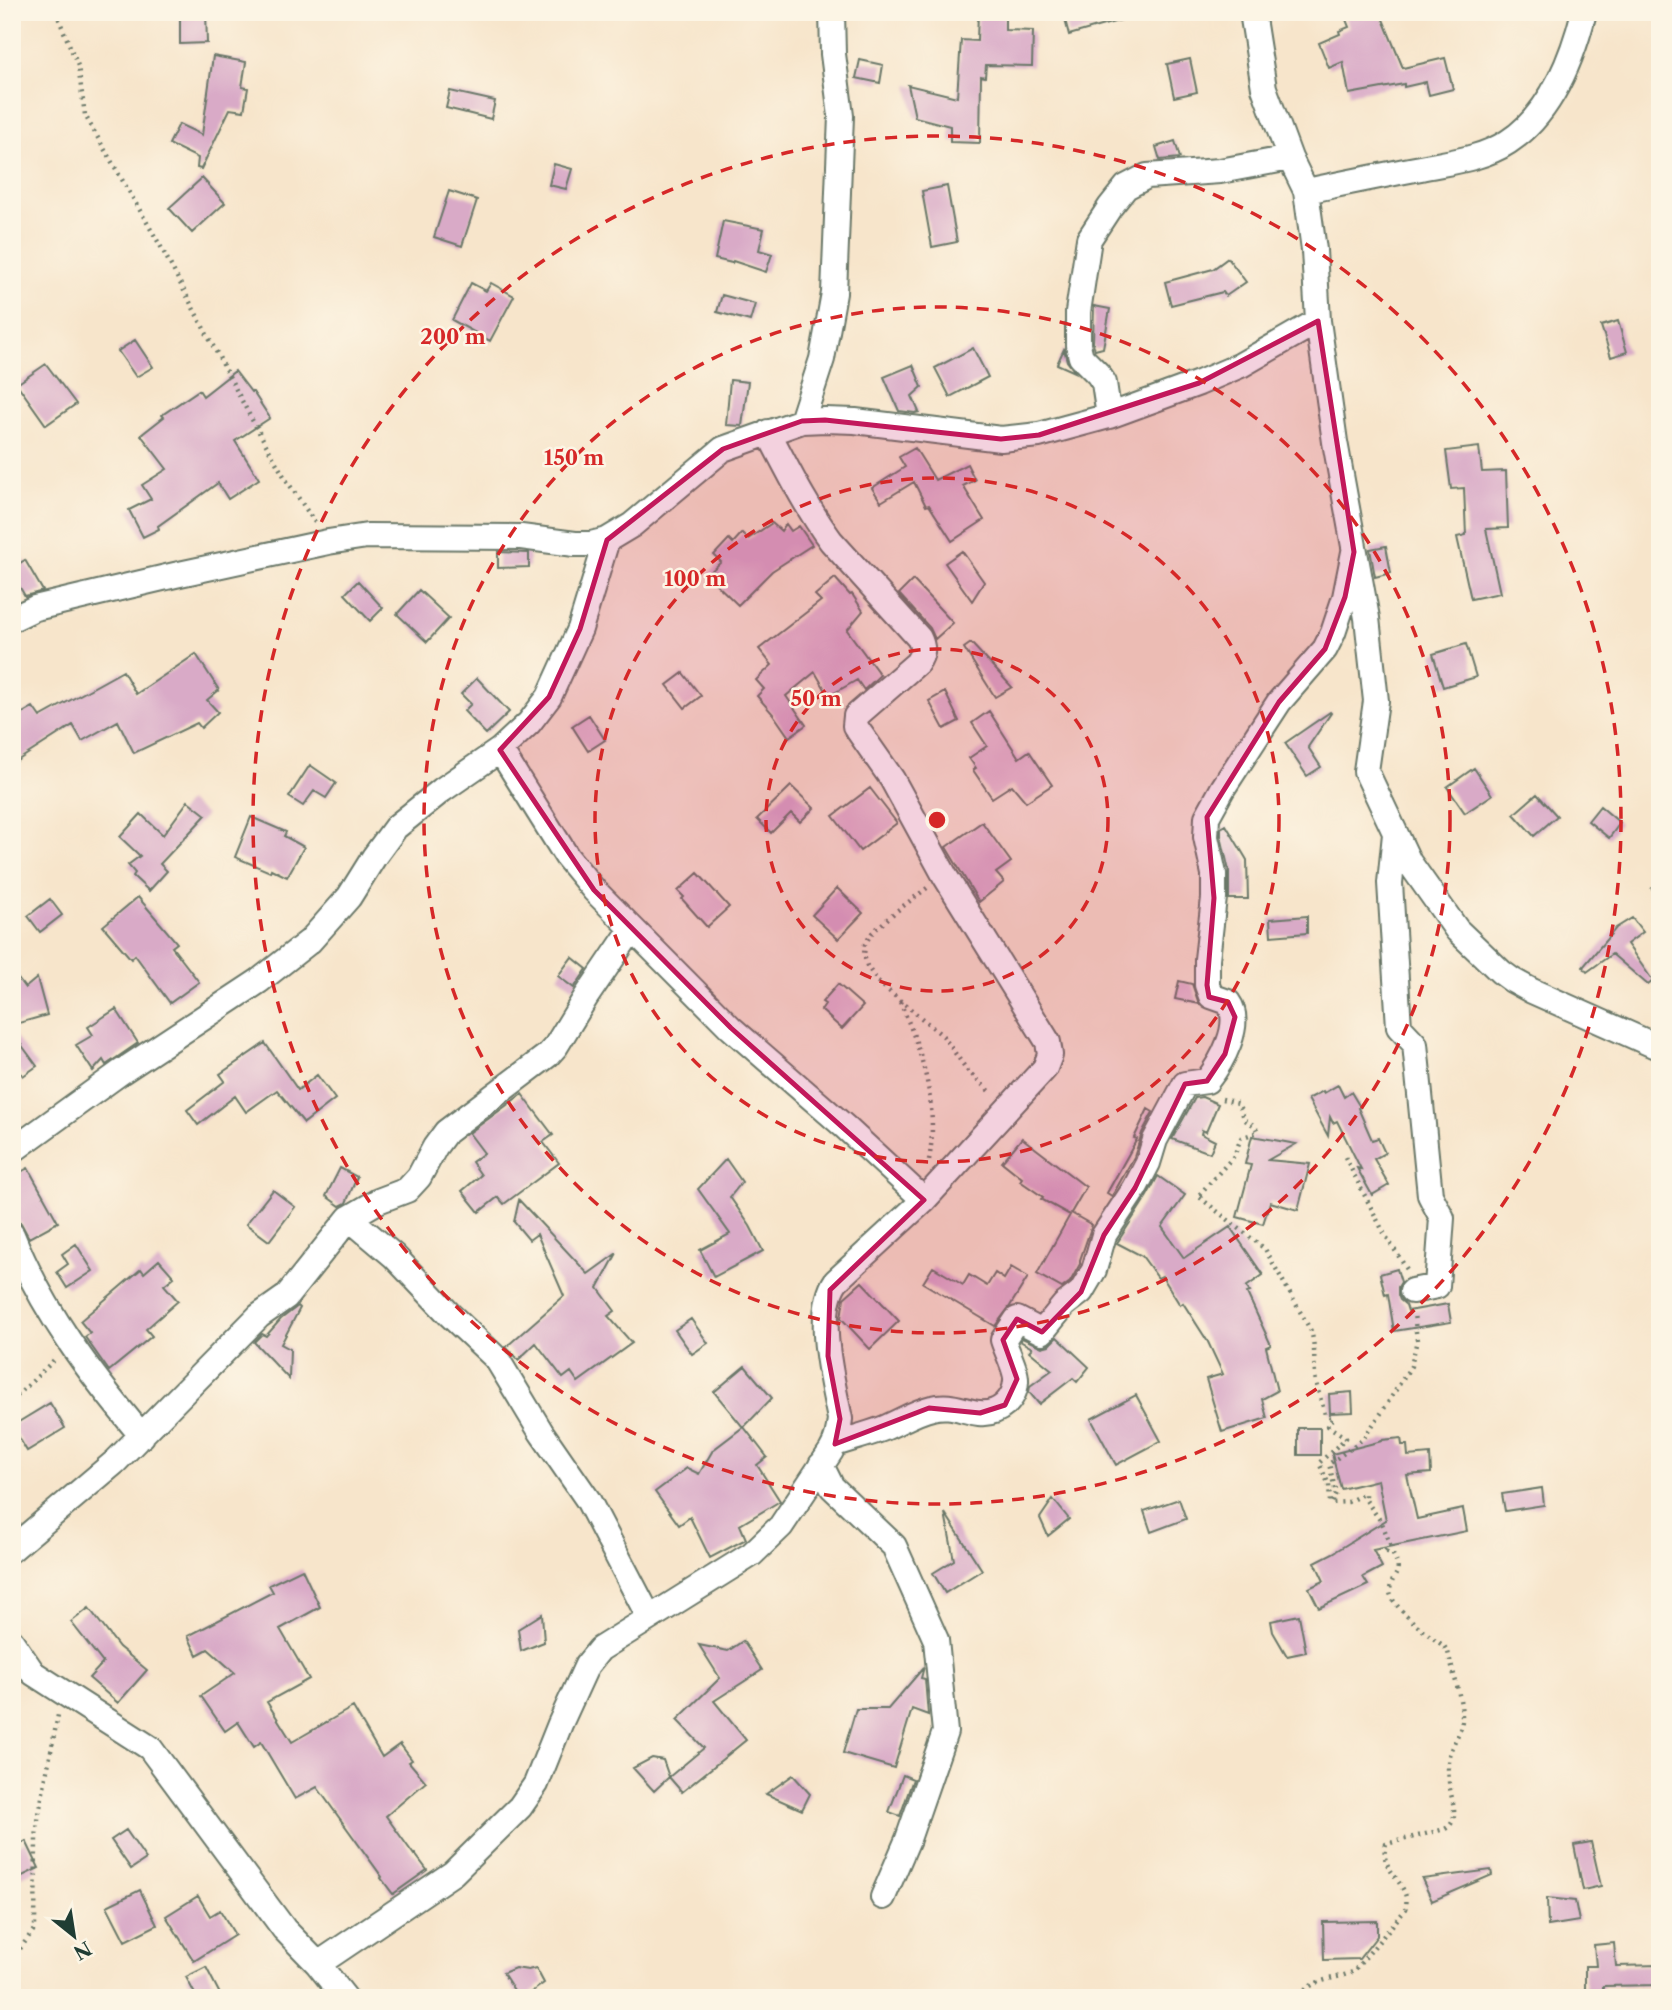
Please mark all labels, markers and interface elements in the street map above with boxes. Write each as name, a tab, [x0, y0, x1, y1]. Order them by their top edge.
text: 200 m	[420, 324, 486, 349]
text: 150 m	[544, 445, 604, 470]
text: 100 m	[664, 566, 726, 591]
text: 50 m	[790, 686, 842, 711]
centre of rings	[925, 808, 949, 832]
north arrow	[38, 1902, 108, 1972]
text: N	[69, 1936, 95, 1964]

